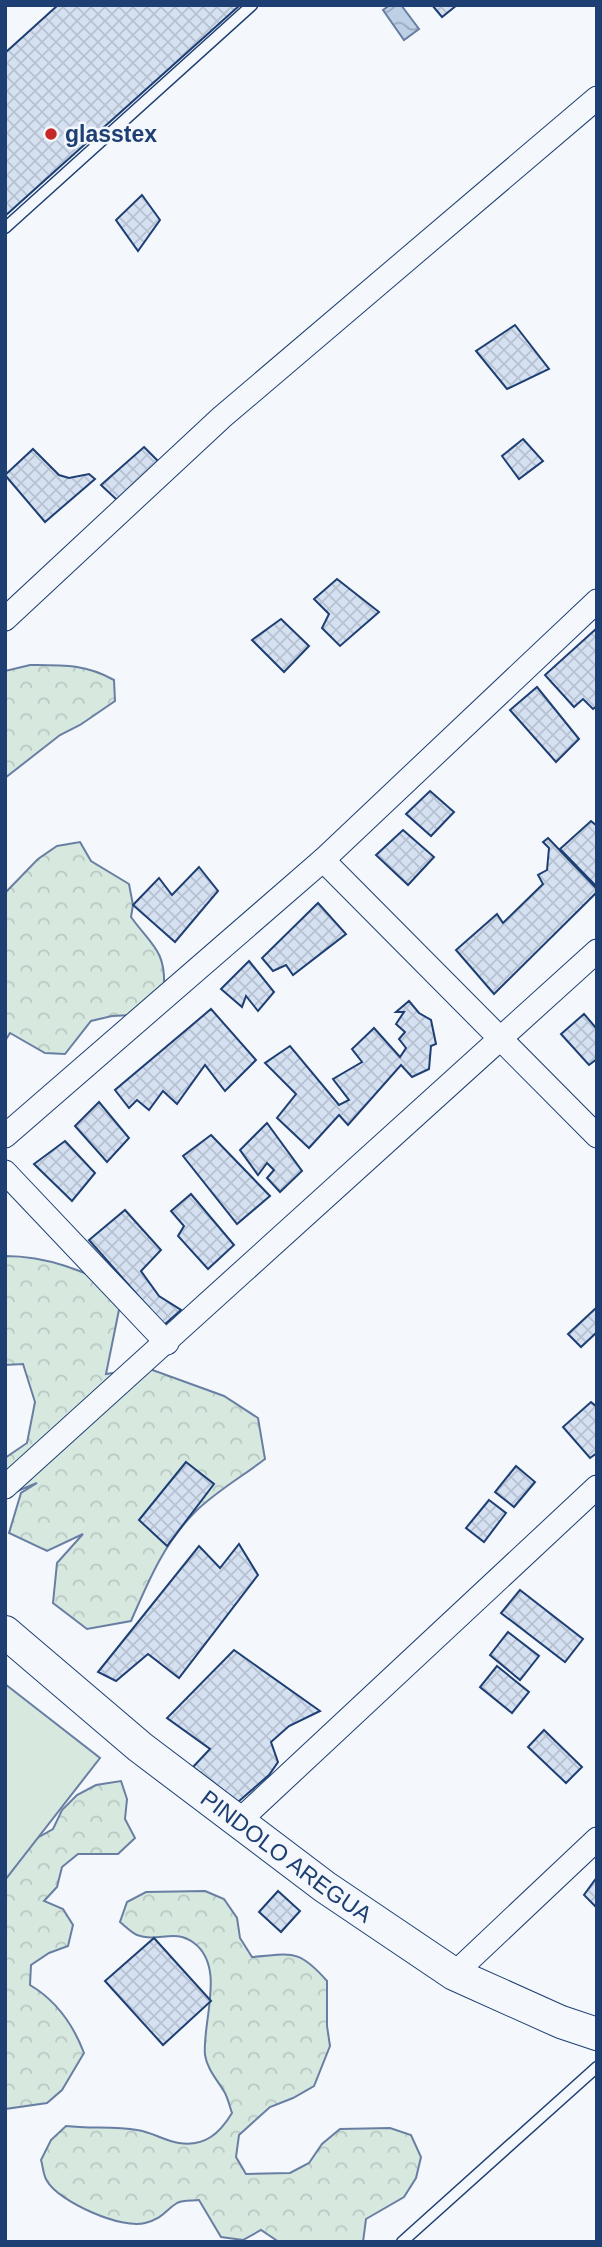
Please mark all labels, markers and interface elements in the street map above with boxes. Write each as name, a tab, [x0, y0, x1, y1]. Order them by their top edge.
place label: glasstex	[65, 121, 157, 147]
marker: glasstex	[43, 126, 59, 142]
street label: PINDOLO AREGUA	[196, 1785, 377, 1928]

